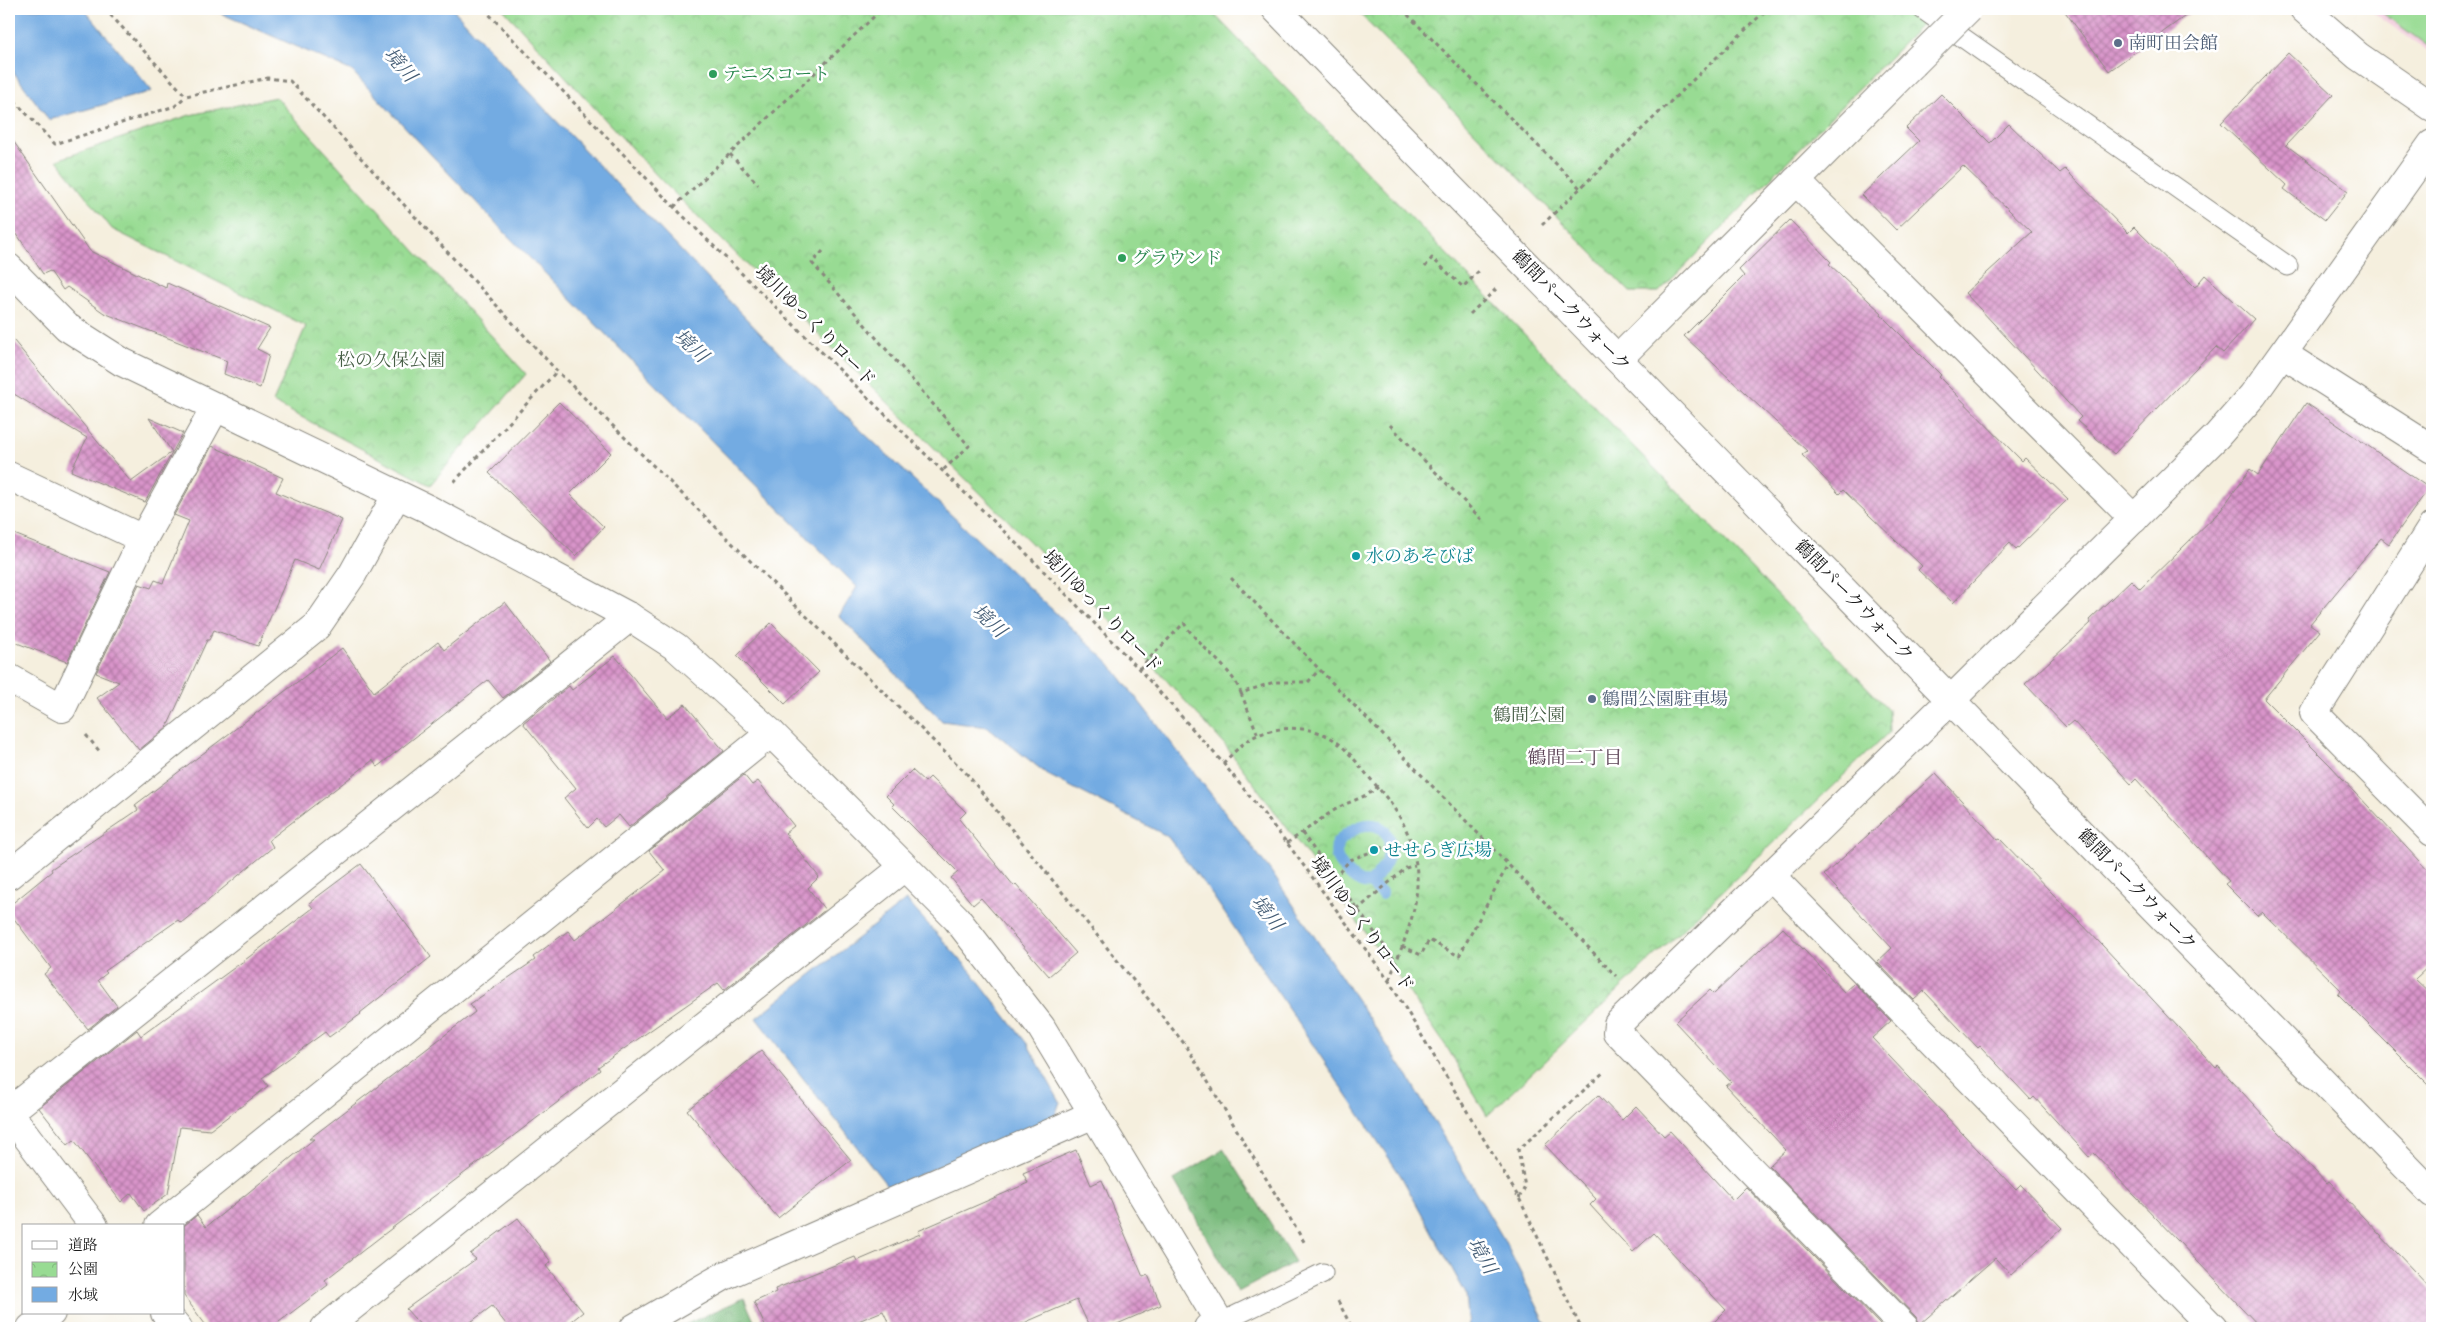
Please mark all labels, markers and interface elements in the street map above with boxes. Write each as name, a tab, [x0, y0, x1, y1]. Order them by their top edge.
place label: 南町田会館	[2128, 32, 2218, 55]
marker: 南町田会館	[2112, 37, 2124, 49]
water label: 境川	[378, 43, 423, 89]
place label: テニスコート	[723, 63, 830, 86]
marker: テニスコート	[707, 68, 719, 80]
street label: 鶴間パークウォーク	[1507, 245, 1635, 377]
place label: グラウンド	[1132, 247, 1222, 270]
marker: グラウンド	[1116, 252, 1128, 264]
street label: 境川ゆっくりロード	[750, 261, 880, 391]
water label: 境川	[669, 324, 715, 369]
park label: 松の久保公園	[337, 349, 445, 372]
street label: 鶴間パークウォーク	[1790, 535, 1918, 667]
place label: 水のあそびば	[1366, 545, 1474, 568]
street label: 境川ゆっくりロード	[1038, 546, 1166, 678]
marker: 水のあそびば	[1350, 550, 1362, 562]
water label: 境川	[967, 599, 1013, 644]
place label: 鶴間公園駐車場	[1602, 688, 1728, 711]
marker: 鶴間公園駐車場	[1586, 693, 1598, 705]
park label: 鶴間公園	[1493, 704, 1565, 727]
district label: 鶴間二丁目	[1527, 746, 1623, 770]
street label: 鶴間パークウォーク	[2073, 824, 2201, 956]
place label: せせらぎ広場	[1384, 839, 1492, 862]
marker: せせらぎ広場	[1368, 844, 1380, 856]
street label: 境川ゆっくりロード	[1305, 852, 1419, 996]
water label: 境川	[1246, 891, 1289, 937]
legend	[22, 1224, 185, 1314]
water label: 境川	[1462, 1234, 1503, 1280]
text: 道路	[68, 1236, 98, 1255]
text: 公園	[68, 1260, 98, 1279]
text: 水域	[68, 1286, 98, 1305]

